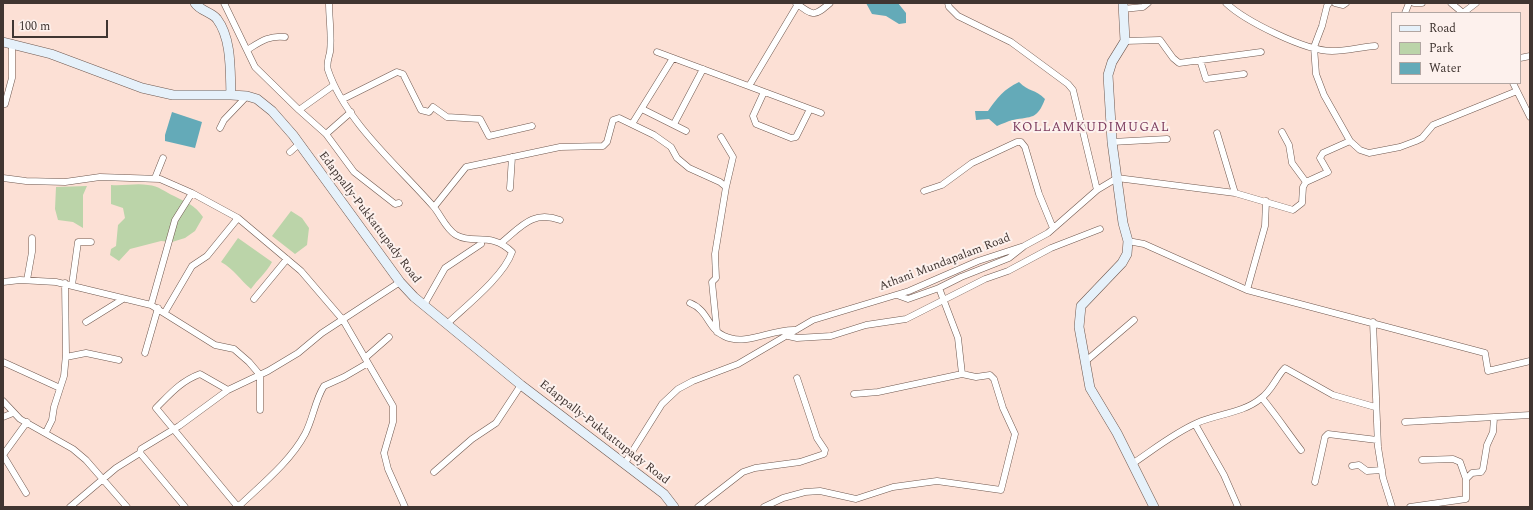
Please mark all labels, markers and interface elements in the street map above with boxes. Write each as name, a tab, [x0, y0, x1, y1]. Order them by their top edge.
scale bar	[14, 12, 110, 38]
legend	[1391, 12, 1521, 84]
text: 100 m	[19, 17, 50, 36]
text: Road	[1429, 19, 1456, 38]
text: Park	[1429, 39, 1454, 58]
text: Water	[1429, 59, 1461, 78]
district label: KOLLAMKUDIMUGAL	[1012, 120, 1170, 136]
street label: Edappally-Pukkattupady Road	[315, 149, 423, 287]
street label: Athani Mundapalam Road	[877, 231, 1013, 295]
street label: Edappally-Pukkattupady Road	[536, 378, 672, 488]

